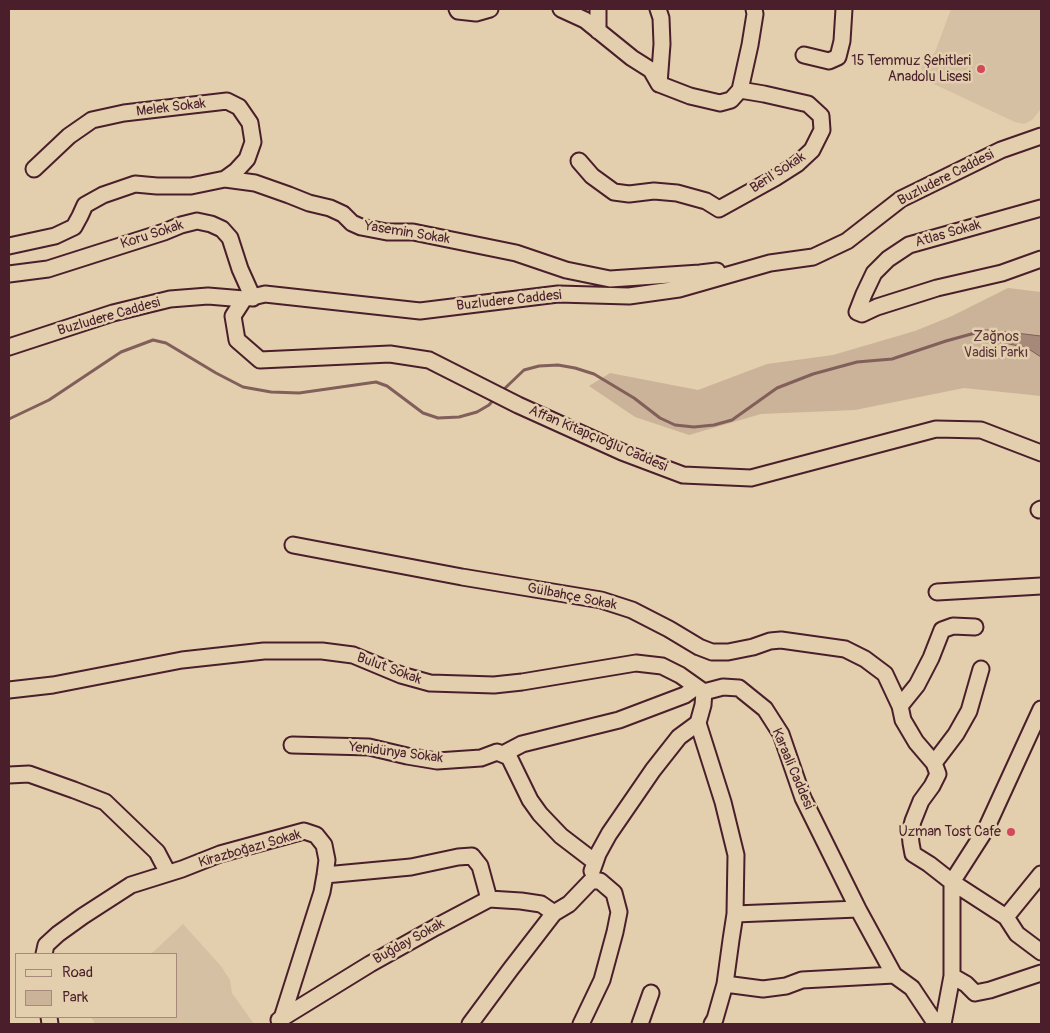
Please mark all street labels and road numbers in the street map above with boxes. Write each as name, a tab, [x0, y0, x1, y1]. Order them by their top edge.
street label: Melek Sokak	[135, 95, 207, 121]
street label: Buzludere Caddesi	[895, 146, 997, 210]
street label: Beril Sokak	[747, 149, 809, 197]
street label: Koru Sokak	[119, 217, 185, 253]
street label: Atlas Sokak	[913, 217, 983, 251]
street label: Yasemin Sokak	[363, 218, 451, 248]
street label: Buzludere Caddesi	[455, 287, 563, 315]
street label: Buzludere Caddesi	[56, 294, 162, 340]
street label: Affan Kitapçıoğlu Caddesi	[526, 402, 670, 476]
street label: Gülbahçe Sokak	[526, 580, 618, 614]
street label: Bulut Sokak	[354, 649, 424, 689]
street label: Karaali Caddesi	[767, 726, 817, 812]
street label: Yenidünya Sokak	[348, 739, 444, 767]
street label: Kirazboğazı Sokak	[197, 826, 303, 872]
street label: Buğday Sokak	[371, 916, 447, 968]

